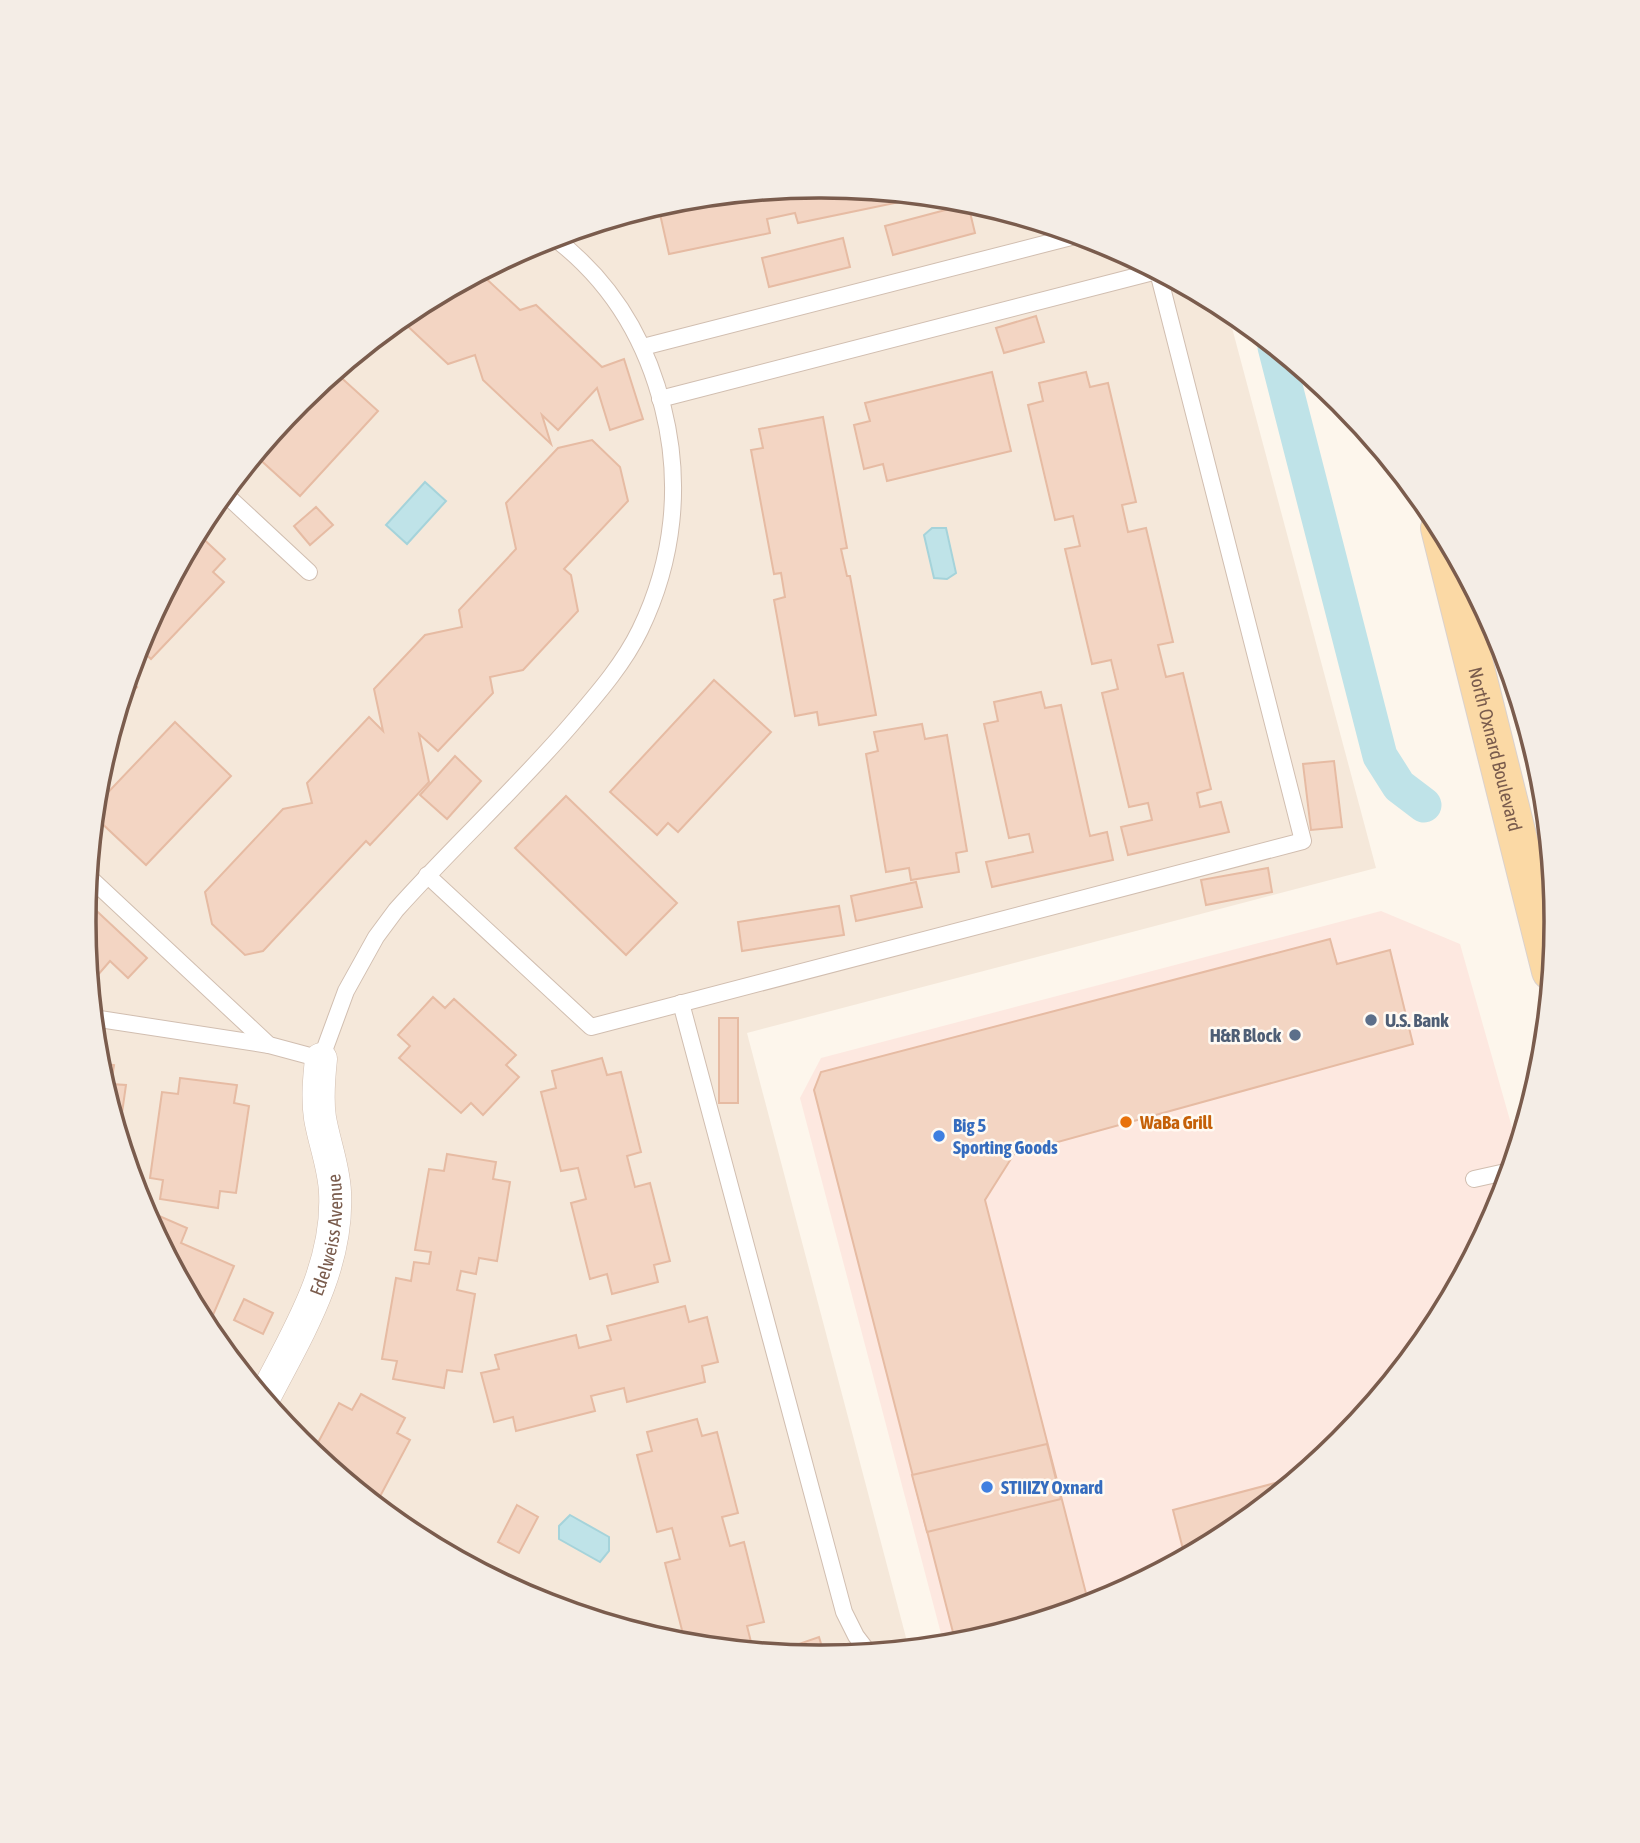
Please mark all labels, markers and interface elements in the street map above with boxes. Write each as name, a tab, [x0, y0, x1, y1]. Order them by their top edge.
street label: North Oxnard Boulevard	[1464, 665, 1527, 834]
place label: U.S. Bank	[1385, 1009, 1449, 1031]
marker: U.S. Bank	[1363, 1012, 1379, 1028]
place label: H&R Block	[1210, 1024, 1282, 1046]
marker: H&R Block	[1287, 1027, 1303, 1043]
place label: WaBa Grill	[1139, 1111, 1214, 1133]
place label: Big 5 Sporting Goods	[953, 1114, 1058, 1158]
marker: WaBa Grill	[1118, 1114, 1134, 1130]
marker: Big 5 Sporting Goods	[931, 1128, 947, 1144]
street label: Edelweiss Avenue	[305, 1173, 346, 1299]
place label: STIIIZY Oxnard	[1001, 1476, 1103, 1498]
marker: STIIIZY Oxnard	[979, 1479, 995, 1495]

